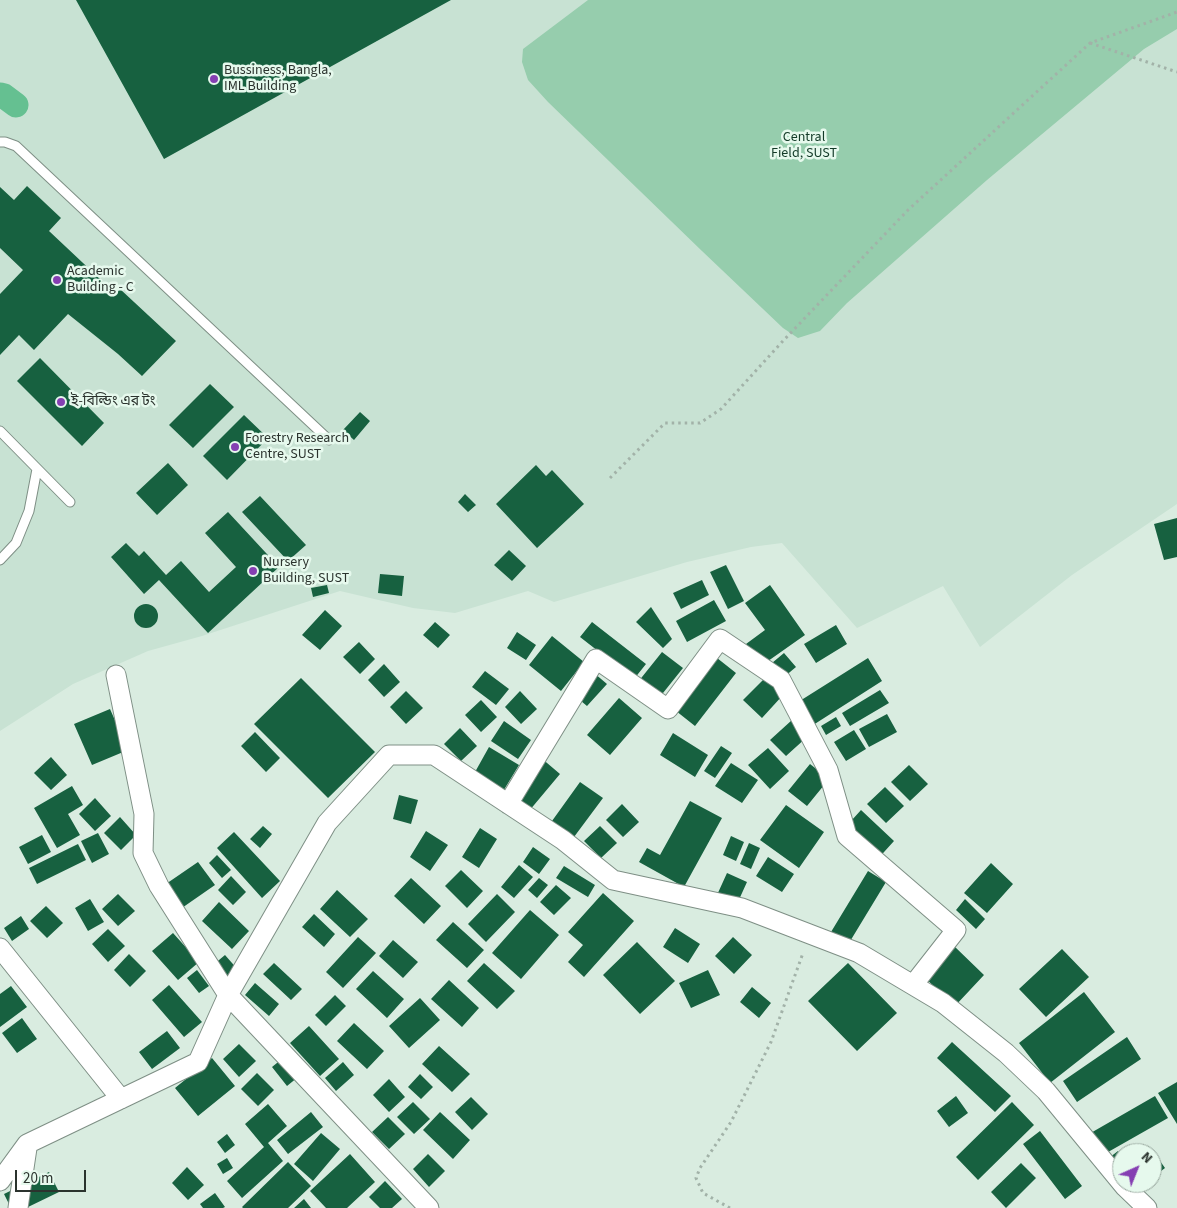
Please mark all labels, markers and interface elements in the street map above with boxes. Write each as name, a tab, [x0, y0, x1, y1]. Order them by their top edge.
place label: Bussiness, Bangla, IML Building	[224, 63, 332, 95]
marker: Bussiness, Bangla, IML Building	[208, 73, 220, 85]
park label: Central Field, SUST	[771, 130, 837, 162]
place label: Academic Building - C	[67, 264, 134, 296]
marker: Academic Building - C	[51, 274, 63, 286]
place label: ই-বিল্ডিং এর টং	[71, 394, 156, 410]
marker: ই-বিল্ডিং এর টং	[55, 396, 67, 408]
place label: Forestry Research Centre, SUST	[245, 431, 349, 464]
marker: Forestry Research Centre, SUST	[229, 441, 241, 453]
place label: Nursery Building, SUST	[263, 555, 349, 588]
marker: Nursery Building, SUST	[247, 565, 259, 577]
north arrow	[1112, 1143, 1162, 1193]
text: N	[1136, 1148, 1157, 1168]
scale bar	[18, 1160, 89, 1192]
text: 20 m	[23, 1168, 53, 1189]

